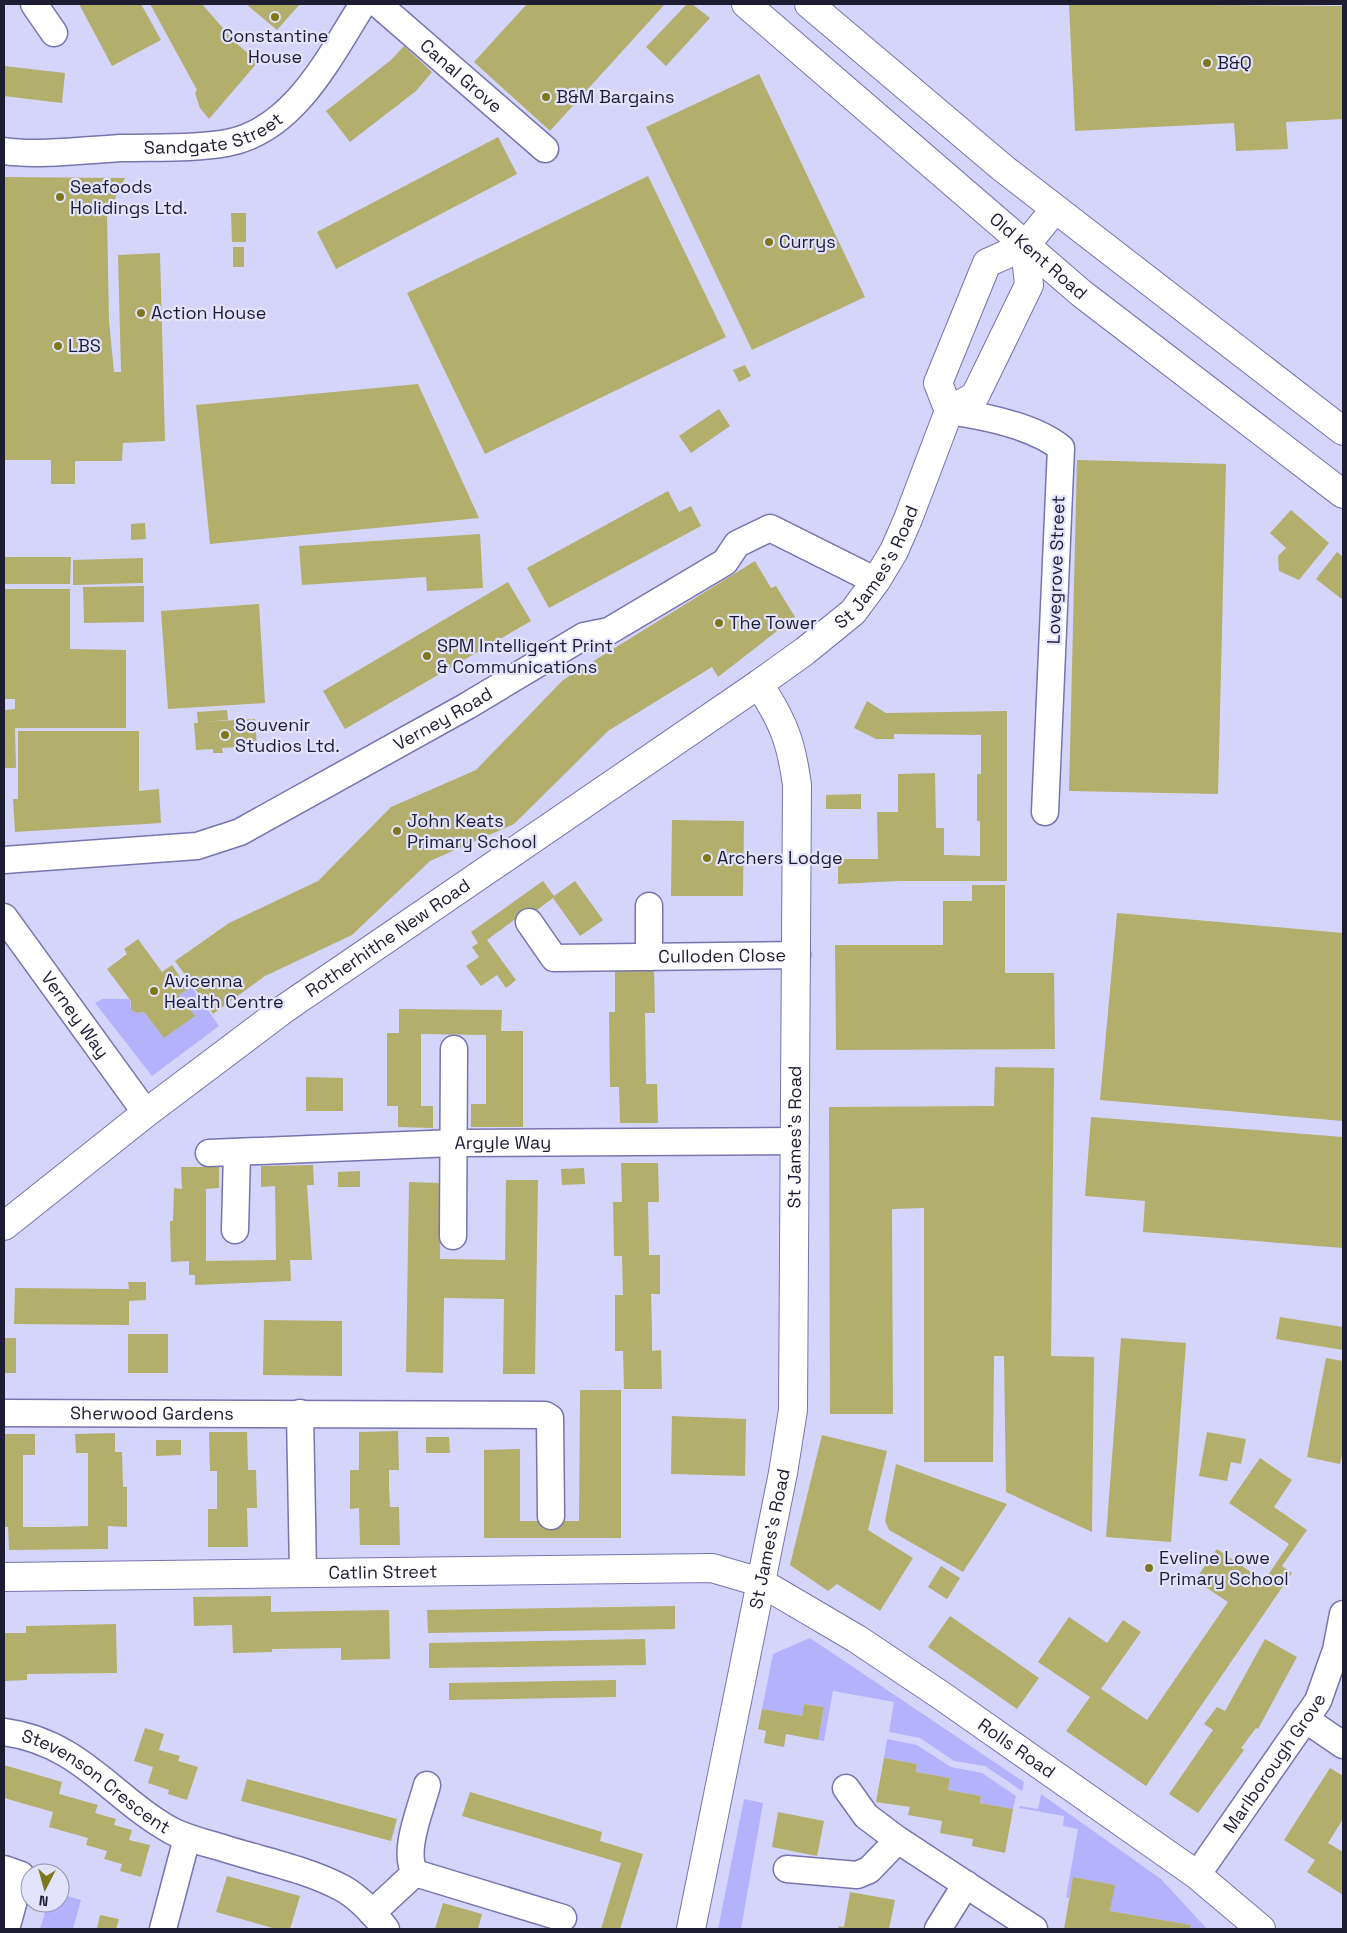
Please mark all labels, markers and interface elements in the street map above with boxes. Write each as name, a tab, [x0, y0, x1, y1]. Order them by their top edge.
marker: Constantine House	[269, 11, 281, 23]
place label: Constantine House	[222, 24, 328, 68]
street label: Canal Grove	[416, 34, 507, 118]
place label: B&Q	[1217, 51, 1252, 74]
marker: B&Q	[1201, 57, 1213, 69]
place label: B&M Bargains	[556, 85, 675, 108]
marker: B&M Bargains	[540, 91, 552, 103]
street label: Sandgate Street	[144, 107, 287, 159]
place label: Seafoods Holidings Ltd.	[70, 175, 188, 219]
marker: Seafoods Holidings Ltd.	[54, 191, 66, 203]
street label: Old Kent Road	[985, 207, 1092, 304]
place label: Currys	[779, 230, 836, 253]
marker: Currys	[763, 236, 775, 248]
place label: Action House	[151, 301, 266, 324]
marker: Action House	[135, 307, 147, 319]
place label: LBS	[68, 334, 101, 357]
marker: LBS	[52, 340, 64, 352]
street label: Lovegrove Street	[1041, 495, 1070, 645]
street label: St James's Road	[829, 502, 923, 634]
place label: The Tower	[729, 611, 817, 634]
marker: The Tower	[713, 617, 725, 629]
place label: SPM Intelligent Print & Communications	[437, 634, 613, 678]
marker: SPM Intelligent Print & Communications	[421, 650, 433, 662]
street label: Verney Road	[389, 682, 496, 755]
place label: Souvenir Studios Ltd.	[235, 713, 340, 757]
marker: Souvenir Studios Ltd.	[219, 729, 231, 741]
place label: John Keats Primary School	[407, 809, 537, 853]
marker: John Keats Primary School	[391, 825, 403, 837]
place label: Archers Lodge	[717, 846, 843, 869]
marker: Archers Lodge	[701, 852, 713, 864]
street label: Rotherhithe New Road	[301, 873, 474, 1002]
street label: Culloden Close	[658, 943, 786, 968]
street label: Verney Way	[36, 967, 115, 1063]
place label: Avicenna Health Centre	[164, 969, 284, 1013]
marker: Avicenna Health Centre	[148, 985, 160, 997]
street label: St James's Road	[782, 1065, 806, 1208]
street label: Argyle Way	[454, 1130, 551, 1154]
street label: Sherwood Gardens	[70, 1401, 234, 1425]
street label: St James's Road	[744, 1466, 795, 1611]
place label: Eveline Lowe Primary School	[1159, 1546, 1289, 1590]
street label: Catlin Street	[328, 1559, 438, 1584]
marker: Eveline Lowe Primary School	[1143, 1562, 1155, 1574]
street label: Marlborough Grove	[1218, 1691, 1331, 1837]
street label: Rolls Road	[974, 1713, 1060, 1783]
street label: Stevenson Crescent	[19, 1724, 175, 1839]
north arrow	[20, 1863, 70, 1913]
text: N	[38, 1891, 49, 1910]

